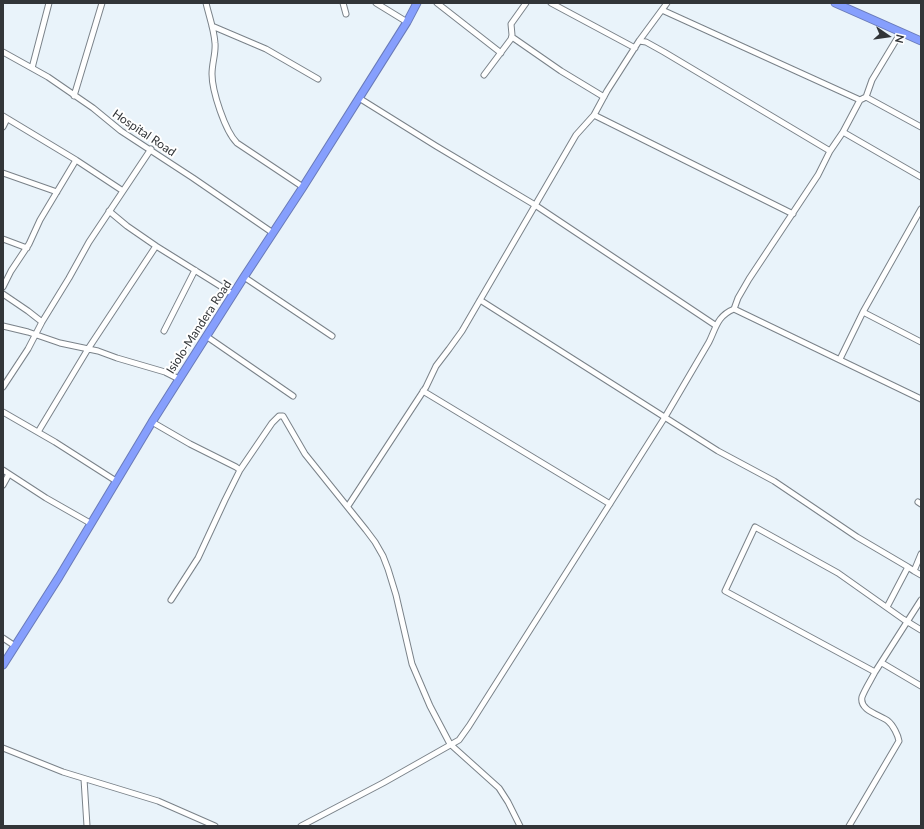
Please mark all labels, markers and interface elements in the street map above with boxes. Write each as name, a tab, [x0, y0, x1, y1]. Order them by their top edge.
north arrow	[868, 16, 908, 56]
text: N	[893, 33, 907, 44]
street label: Hospital Road	[110, 107, 178, 159]
street label: Isiolo-Mandera Road	[163, 277, 235, 377]

